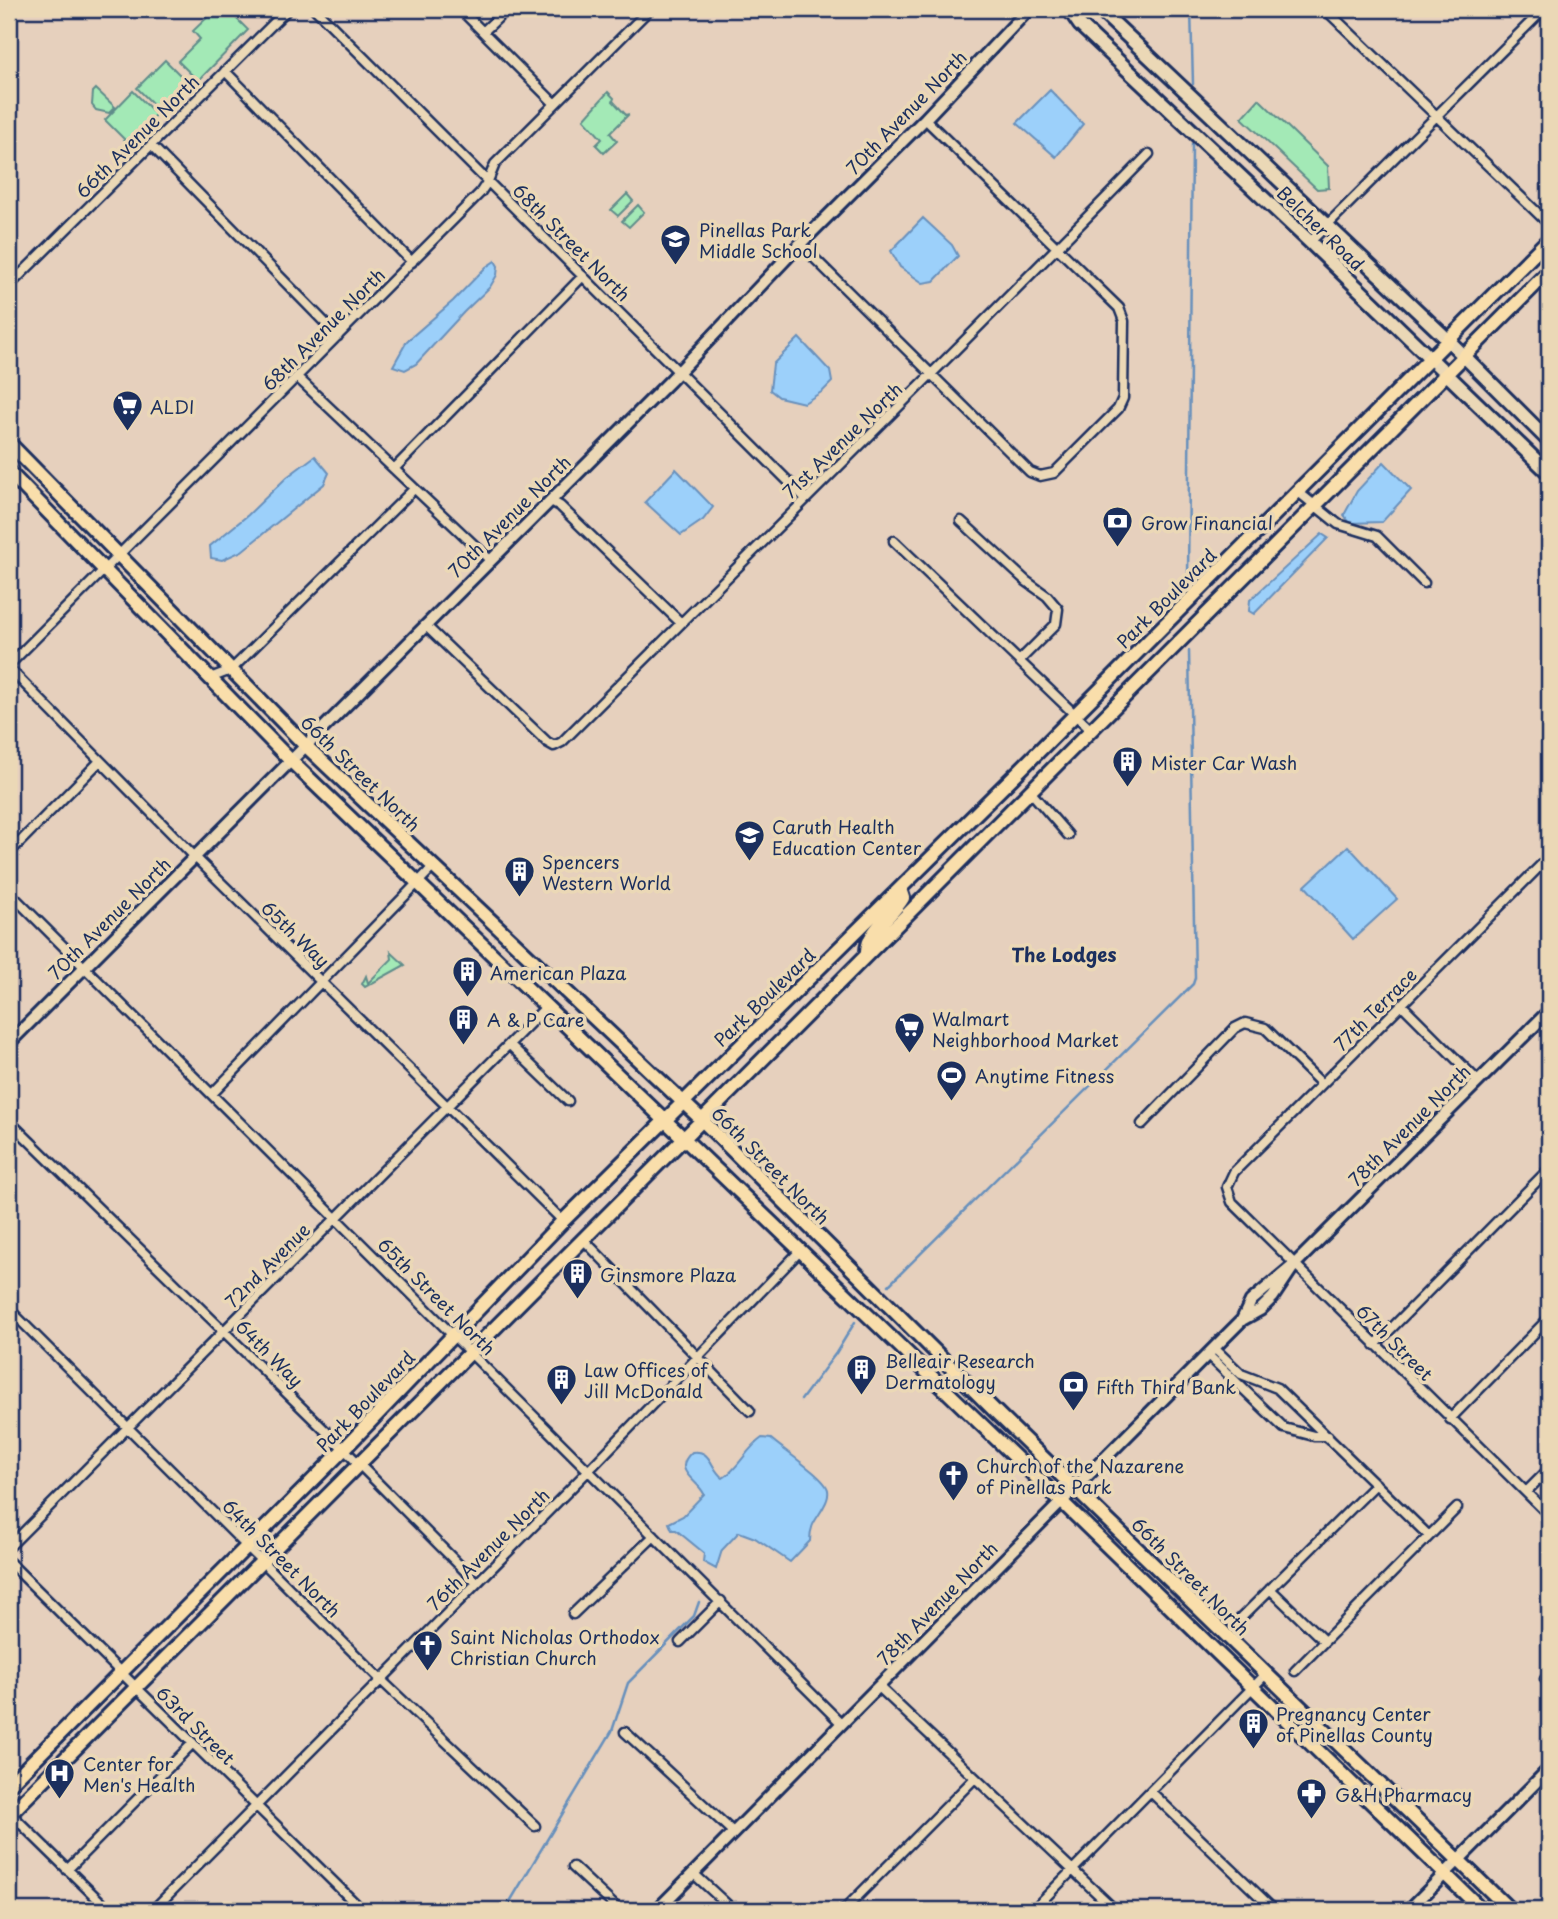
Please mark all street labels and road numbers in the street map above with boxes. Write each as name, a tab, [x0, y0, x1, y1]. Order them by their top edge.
street label: 70th Avenue North	[840, 44, 972, 180]
street label: 66th Avenue North	[69, 68, 205, 204]
street label: 68th Street North	[507, 177, 637, 307]
street label: Belcher Road	[1271, 179, 1371, 277]
street label: 68th Avenue North	[255, 261, 391, 397]
street label: 71st Avenue North	[776, 376, 908, 504]
street label: 70th Avenue North	[442, 449, 576, 583]
street label: Park Boulevard	[1110, 542, 1222, 654]
street label: 66th Street North	[295, 709, 427, 837]
street label: 70th Avenue North	[42, 851, 176, 985]
street label: 65th Way	[256, 894, 336, 974]
street label: Park Boulevard	[707, 942, 821, 1052]
street label: 77th Terrace	[1327, 961, 1423, 1057]
street label: 78th Avenue North	[1342, 1058, 1476, 1192]
street label: 66th Street North	[706, 1100, 836, 1230]
street label: 72nd Avenue	[218, 1216, 316, 1314]
street label: 65th Street North	[372, 1231, 502, 1361]
street label: 67th Street	[1351, 1298, 1439, 1386]
street label: 64th Way	[230, 1313, 310, 1393]
street label: Park Boulevard	[310, 1344, 420, 1458]
street label: 76th Avenue North	[421, 1482, 555, 1616]
street label: 64th Street North	[217, 1493, 347, 1623]
street label: 66th Street North	[1126, 1511, 1256, 1641]
street label: 78th Avenue North	[871, 1535, 1003, 1671]
street label: 63rd Street	[151, 1680, 241, 1770]

